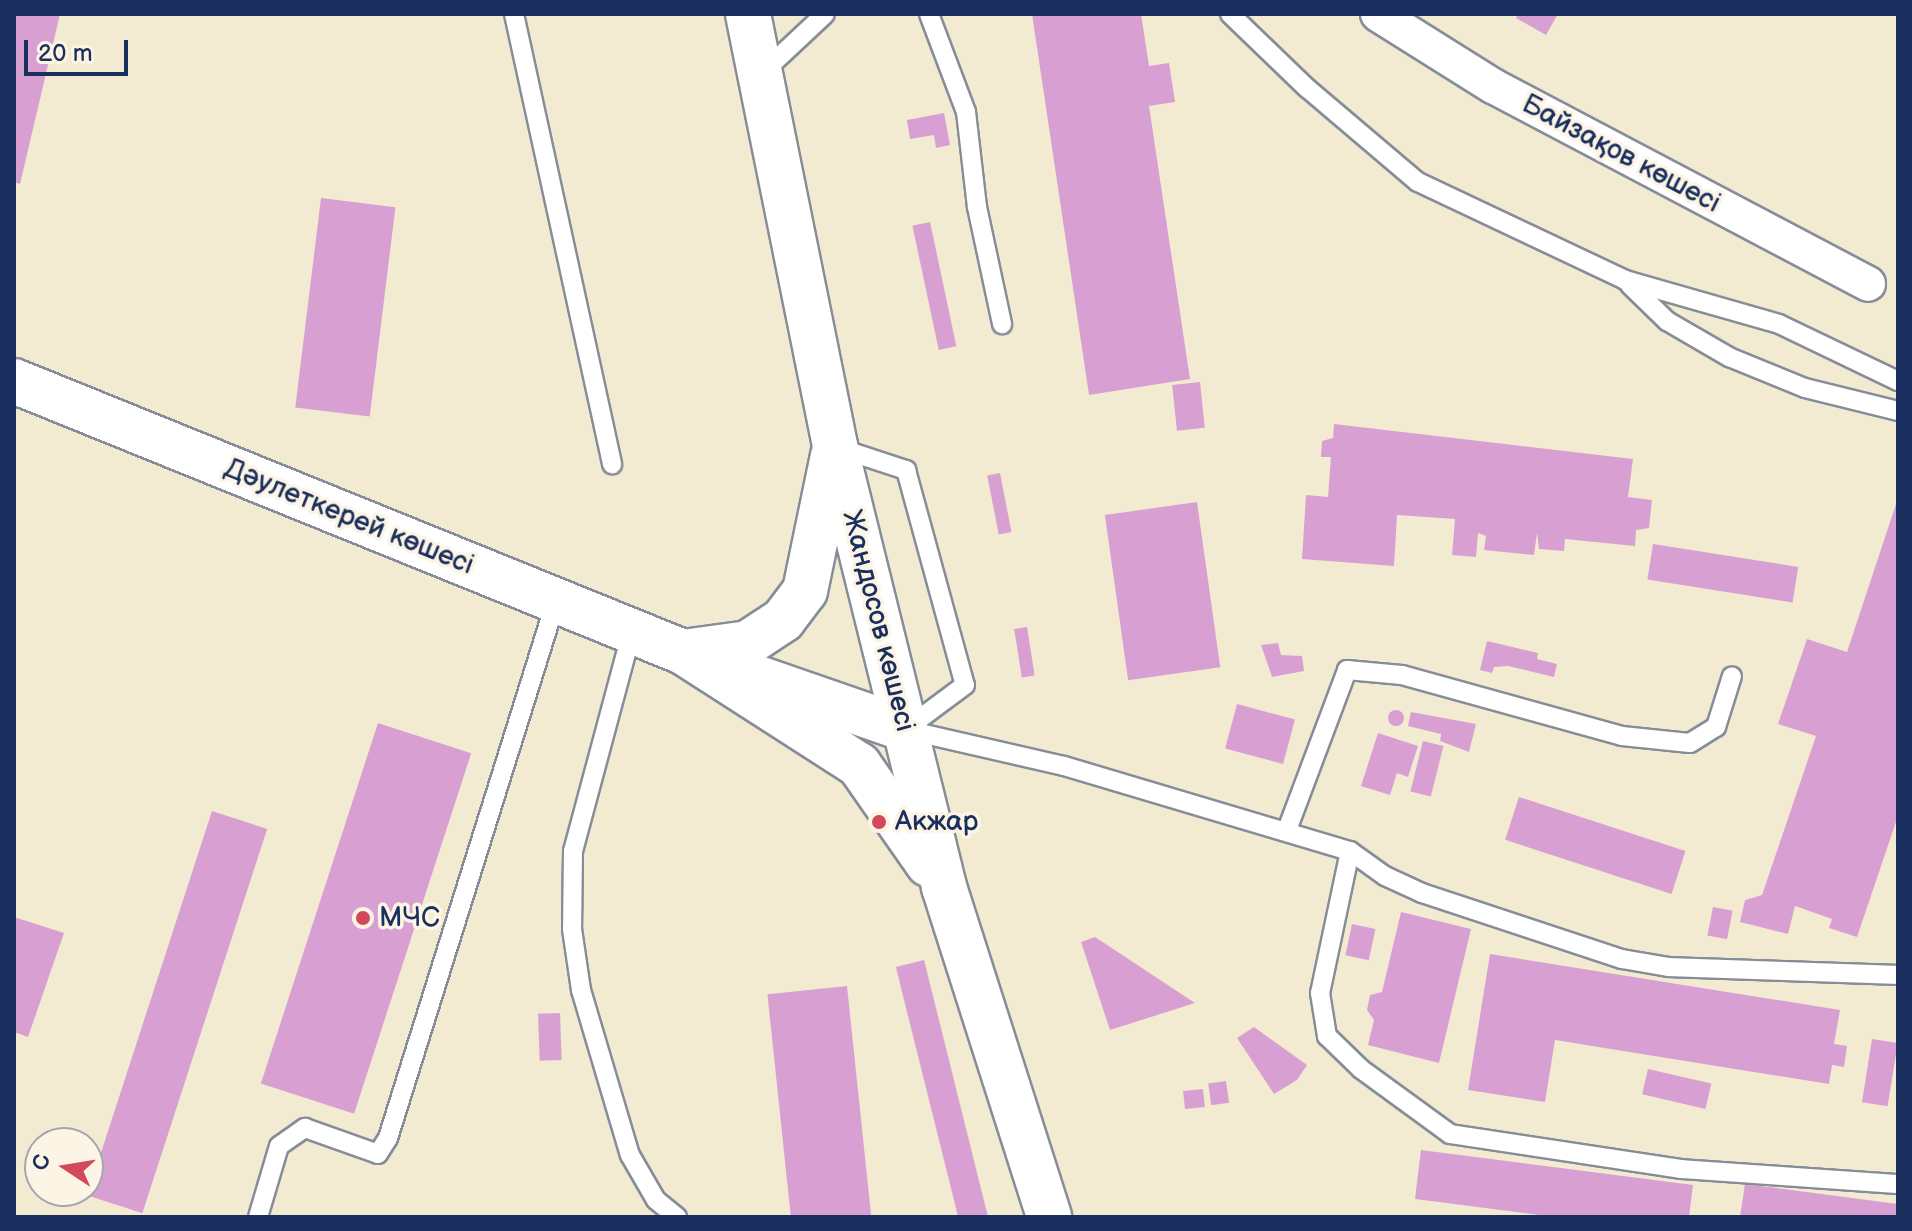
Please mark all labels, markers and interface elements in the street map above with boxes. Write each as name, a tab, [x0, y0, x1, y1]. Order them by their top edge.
scale bar	[28, 24, 132, 74]
text: 20 m	[38, 39, 93, 68]
street label: Байзақов көшесі	[1516, 88, 1726, 220]
street label: Дәулеткерей көшесі	[219, 452, 479, 582]
street label: Жандосов көшесі	[834, 507, 922, 735]
place label: Акжар	[895, 805, 978, 839]
marker: Акжар	[870, 813, 888, 831]
place label: МЧС	[379, 901, 440, 935]
marker: МЧС	[354, 909, 372, 927]
north arrow	[24, 1127, 104, 1207]
text: С	[27, 1152, 57, 1173]

